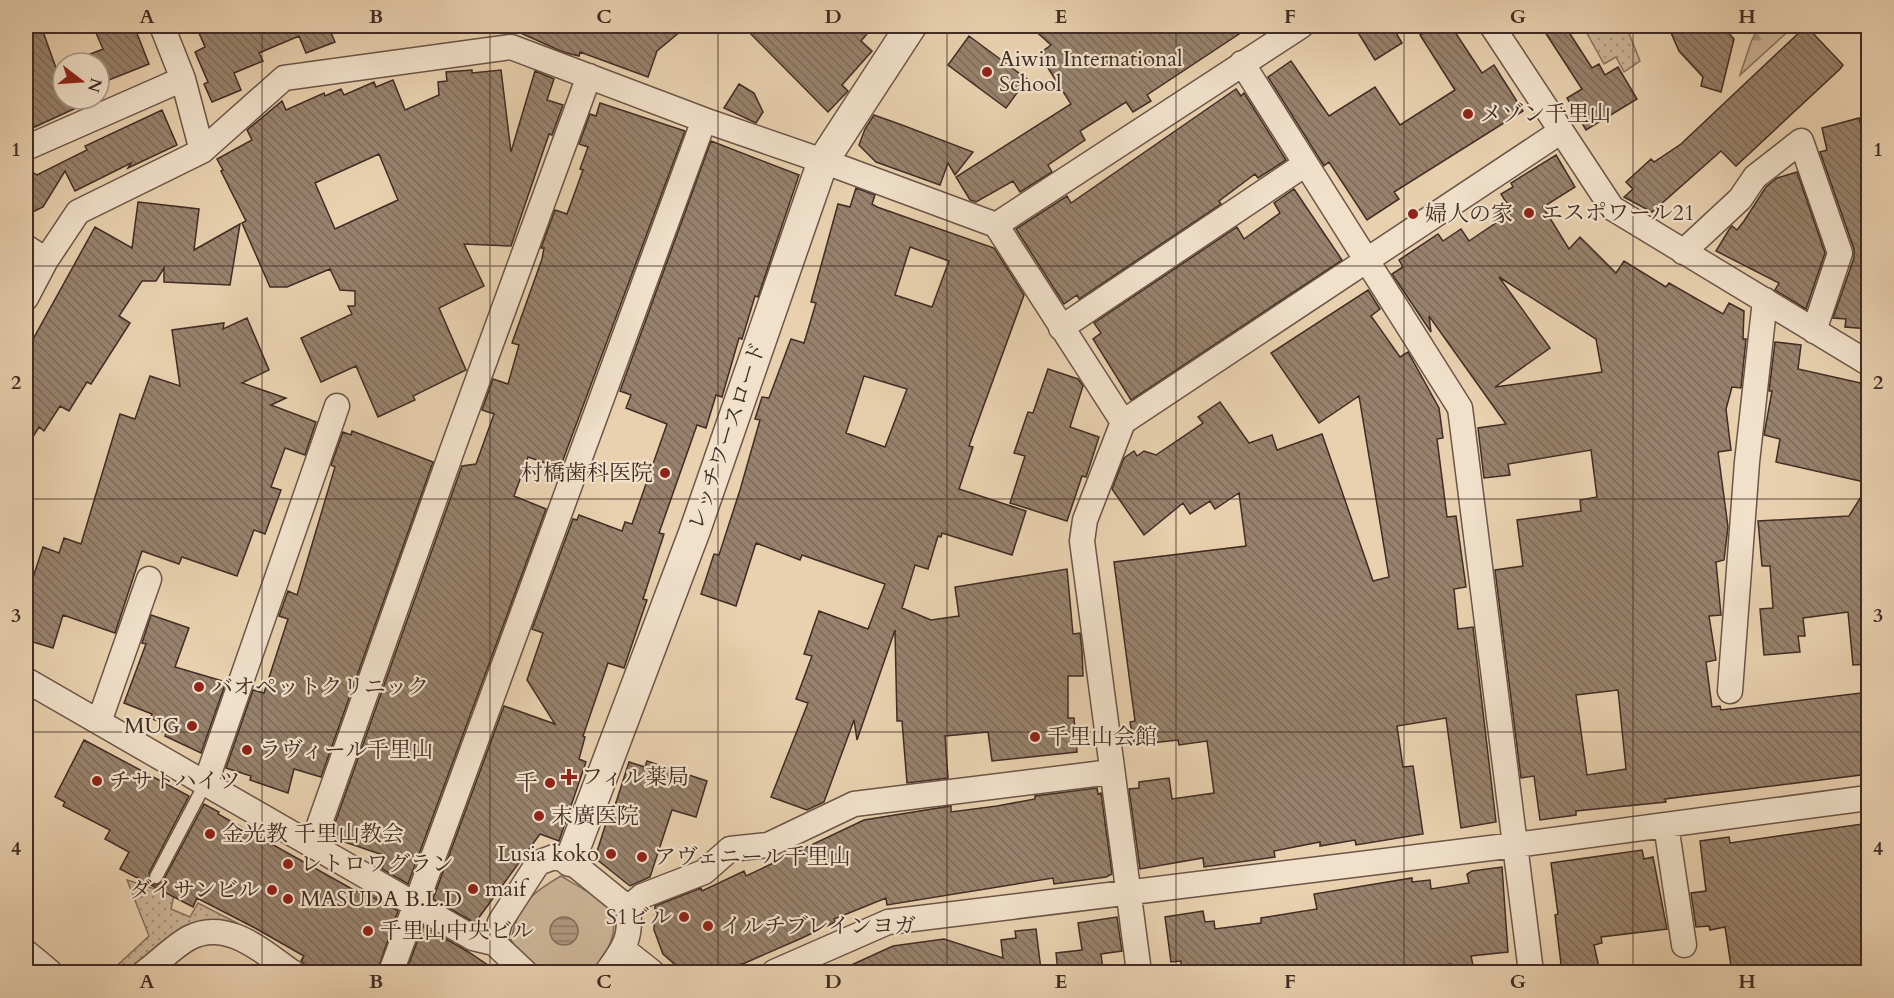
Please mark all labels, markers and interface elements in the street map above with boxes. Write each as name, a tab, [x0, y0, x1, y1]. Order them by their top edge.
text: A	[139, 3, 155, 30]
text: B	[369, 3, 383, 30]
text: C	[596, 3, 612, 30]
text: D	[824, 3, 842, 30]
text: E	[1055, 3, 1067, 30]
text: F	[1284, 3, 1296, 30]
text: G	[1510, 3, 1526, 30]
text: H	[1738, 3, 1756, 30]
place label: Aiwin International School	[999, 44, 1183, 99]
north arrow	[51, 51, 111, 111]
marker: Aiwin International School	[980, 65, 994, 79]
text: N	[82, 75, 107, 95]
place label: メゾン千里山	[1480, 99, 1611, 129]
marker: メゾン千里山	[1461, 107, 1475, 121]
text: 1	[11, 136, 21, 163]
text: 1	[1873, 136, 1883, 163]
place label: エスポワール21	[1541, 198, 1695, 228]
place label: 婦人の家	[1425, 199, 1513, 229]
marker: エスポワール21	[1522, 206, 1536, 220]
marker: 婦人の家	[1406, 207, 1420, 221]
street label: レッチワースロード	[681, 338, 773, 534]
text: 2	[11, 369, 21, 396]
text: 2	[1873, 369, 1883, 396]
place label: 村橋歯科医院	[521, 458, 653, 488]
marker: 村橋歯科医院	[658, 466, 672, 480]
text: 3	[11, 602, 21, 629]
text: 3	[1873, 602, 1883, 629]
place label: バオペットクリニック	[211, 672, 429, 702]
marker: バオペットクリニック	[192, 680, 206, 694]
place label: MUG	[124, 711, 180, 741]
marker: MUG	[185, 719, 199, 733]
place label: 千里山会館	[1047, 722, 1157, 752]
marker: 千里山会館	[1028, 730, 1042, 744]
place label: ラヴィール千里山	[259, 735, 433, 765]
marker: ラヴィール千里山	[240, 743, 254, 757]
place label: フィル薬局	[581, 762, 689, 792]
place label: チサトハイツ	[109, 766, 241, 796]
place label: 千	[516, 768, 538, 798]
marker: フィル薬局	[562, 770, 576, 784]
marker: チサトハイツ	[90, 774, 104, 788]
marker: 千	[543, 776, 557, 790]
place label: 末廣医院	[551, 801, 639, 831]
marker: 末廣医院	[532, 809, 546, 823]
place label: 金光教 千里山教会	[222, 819, 404, 849]
marker: 金光教 千里山教会	[203, 827, 217, 841]
text: 4	[11, 835, 21, 862]
text: 4	[1873, 835, 1883, 862]
place label: Lusia koko	[497, 839, 599, 869]
place label: アヴェニール千里山	[654, 842, 851, 872]
marker: Lusia koko	[604, 847, 618, 861]
place label: レトロワグラン	[300, 849, 454, 879]
marker: アヴェニール千里山	[635, 850, 649, 864]
marker: レトロワグラン	[281, 857, 295, 871]
place label: maif	[485, 874, 529, 904]
place label: ダイサンビル	[130, 875, 260, 905]
marker: maif	[466, 882, 480, 896]
marker: ダイサンビル	[265, 883, 279, 897]
place label: MASUDA B.L.D	[300, 884, 462, 914]
marker: MASUDA B.L.D	[281, 892, 295, 906]
place label: S1ビル	[606, 902, 672, 932]
marker: S1ビル	[677, 910, 691, 924]
place label: イルチブレインヨガ	[720, 911, 916, 941]
place label: 千里山中央ビル	[380, 916, 534, 946]
marker: イルチブレインヨガ	[701, 919, 715, 933]
marker: 千里山中央ビル	[361, 924, 375, 938]
text: A	[139, 968, 155, 995]
text: B	[369, 968, 383, 995]
text: C	[596, 968, 612, 995]
text: D	[824, 968, 842, 995]
text: E	[1055, 968, 1067, 995]
text: F	[1284, 968, 1296, 995]
text: G	[1510, 968, 1526, 995]
text: H	[1738, 968, 1756, 995]

